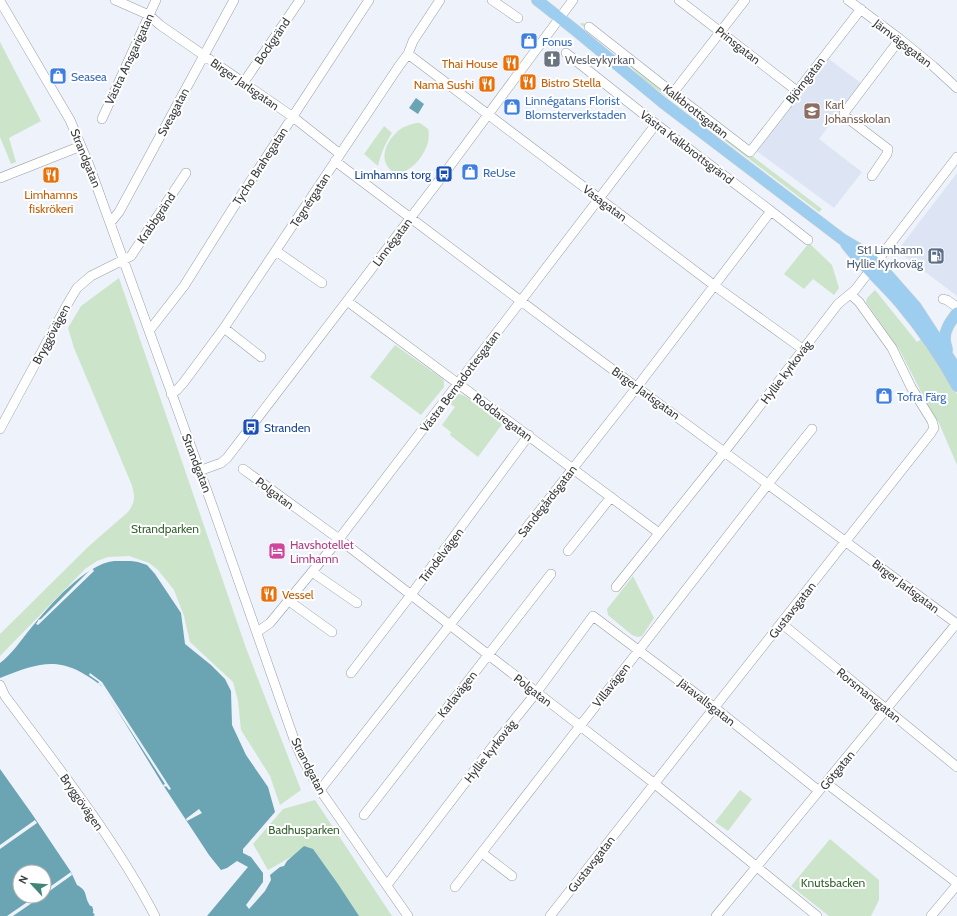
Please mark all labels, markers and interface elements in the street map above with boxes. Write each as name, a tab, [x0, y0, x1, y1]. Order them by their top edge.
street label: Västra Ansgarigatan	[101, 11, 157, 107]
street label: Bockgränd	[251, 15, 293, 67]
street label: Järnvägsgatan	[870, 15, 935, 71]
street label: Prinsgatan	[713, 23, 764, 67]
shop icon: Fonus	[519, 31, 539, 51]
place label: Fonus	[542, 34, 572, 49]
church icon: Wesleykyrkan	[542, 49, 562, 69]
place label: Wesleykyrkan	[565, 52, 635, 67]
restaurant icon: Thai House	[501, 53, 521, 73]
street label: Björngatan	[782, 54, 828, 106]
street label: Birger Jarlsgatan	[208, 55, 282, 113]
place label: Thai House	[442, 56, 498, 71]
shop icon: Seasea	[48, 66, 68, 86]
place label: Seasea	[71, 69, 107, 84]
restaurant icon: Bistro Stella	[518, 72, 538, 92]
restaurant icon: Nama Sushi	[477, 74, 497, 94]
place label: Bistro Stella	[541, 75, 601, 90]
place label: Nama Sushi	[414, 77, 474, 92]
street label: Kalkbrottsgatan	[660, 81, 732, 141]
street label: Sveagatan	[154, 85, 192, 139]
place label: Linnégatans Florist Blomsterverkstaden	[525, 93, 627, 122]
shop icon: Linnégatans Florist Blomsterverkstaden	[502, 97, 522, 117]
place label: Karl Johansskolan	[824, 97, 891, 126]
school or university icon: Karl Johansskolan	[802, 101, 822, 121]
street label: Västra Kalkbrottsgränd	[637, 107, 737, 187]
street label: Tycho Brahegatan	[229, 124, 291, 208]
street label: Strandgatan	[67, 127, 105, 190]
shop icon: ReUse	[460, 162, 480, 182]
bus stop icon: Limhamns torg	[434, 164, 454, 184]
restaurant icon: Limhamns fiskrökeri	[41, 165, 61, 185]
place label: ReUse	[483, 165, 516, 180]
place label: Limhamns torg	[354, 167, 432, 182]
street label: Tegnérgatan	[287, 170, 333, 230]
street label: Vasagatan	[580, 182, 630, 225]
place label: Limhamns fiskrökeri	[24, 187, 78, 216]
street label: Krabbgränd	[133, 190, 179, 246]
street label: Linnégatan	[369, 215, 415, 269]
place label: St1 Limhamn Hyllie Kyrkoväg	[846, 242, 924, 271]
fuel station icon: St1 Limhamn Hyllie Kyrkoväg	[926, 246, 946, 266]
street label: Bryggövägen	[29, 301, 73, 367]
street label: Västra Bernadottesgatan	[417, 327, 503, 435]
street label: Hyllie kyrkoväg	[757, 336, 815, 407]
street label: Birger Jarlsgatan	[609, 363, 683, 423]
shop icon: Tofra Färg	[874, 386, 894, 406]
place label: Tofra Färg	[897, 389, 947, 404]
street label: Roddaregatan	[470, 390, 536, 444]
bus stop icon: Stranden	[241, 417, 261, 437]
place label: Stranden	[264, 420, 311, 435]
street label: Strandgatan	[179, 431, 215, 495]
street label: Sandegårdsgatan	[514, 462, 580, 540]
street label: Polgatan	[253, 474, 297, 512]
park label: Strandparken	[131, 521, 199, 536]
street label: Trindelvägen	[416, 525, 467, 585]
place label: Havshotellet Limhamn	[290, 537, 354, 566]
hotel icon: Havshotellet Limhamn	[267, 541, 287, 561]
street label: Birger Jarlsgatan	[869, 556, 943, 616]
street label: Gustavsgatan	[765, 578, 819, 641]
restaurant icon: Vessel	[259, 584, 279, 604]
place label: Vessel	[282, 587, 314, 602]
street label: Villavägen	[589, 660, 633, 710]
street label: Rorsmansgatan	[834, 664, 904, 726]
street label: Karlavägen	[434, 667, 480, 720]
street label: Polgatan	[511, 670, 555, 710]
street label: Järavallsgatan	[675, 674, 739, 729]
street label: Hyllie kyrkoväg	[461, 716, 520, 786]
street label: Strandgatan	[288, 735, 330, 797]
street label: Götgatan	[816, 747, 858, 793]
street label: Bryggövägen	[57, 771, 107, 833]
park label: Badhusparken	[268, 822, 340, 837]
street label: Gustavsgatan	[564, 832, 618, 895]
north arrow	[12, 864, 52, 904]
text: N	[15, 873, 31, 886]
park label: Knutsbacken	[801, 875, 866, 890]

